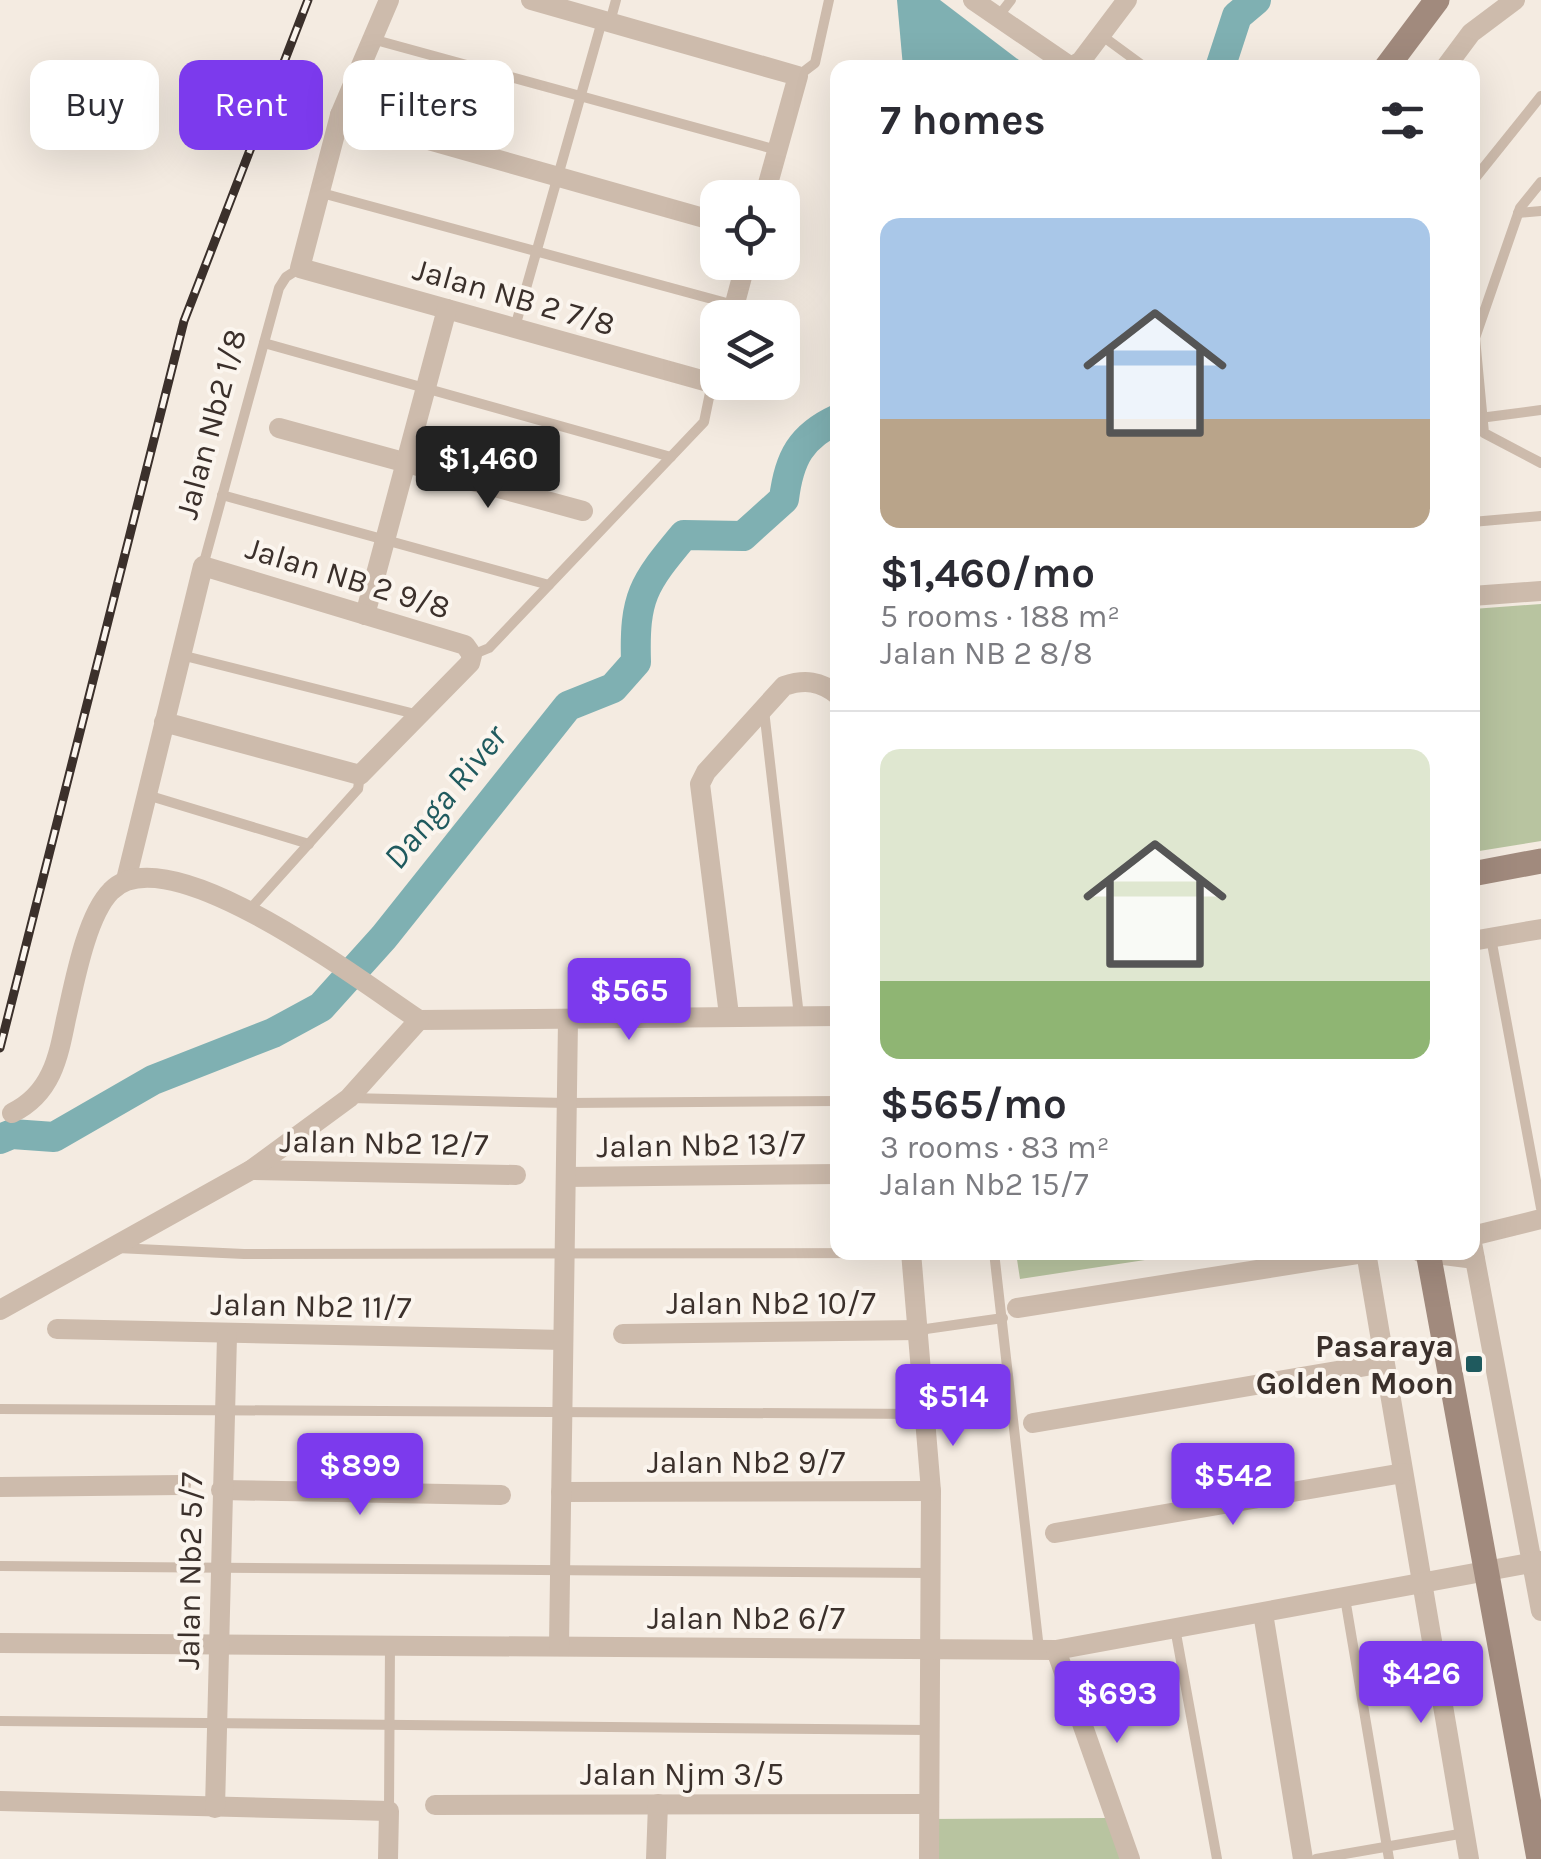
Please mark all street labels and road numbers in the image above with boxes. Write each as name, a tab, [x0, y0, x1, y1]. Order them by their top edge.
street label: Jalan NB 2 7/8	[409, 251, 619, 343]
street label: Jalan Nb2 1/8	[168, 325, 254, 523]
street label: Jalan NB 2 9/8	[241, 529, 455, 627]
street label: Jalan Nb2 12/7	[279, 1123, 489, 1163]
street label: Jalan Nb2 13/7	[596, 1125, 806, 1165]
street label: Jalan Nb2 10/7	[666, 1285, 876, 1322]
street label: Jalan Nb2 11/7	[210, 1286, 412, 1326]
street label: Jalan Nb2 9/7	[647, 1444, 845, 1481]
street label: Jalan Nb2 5/7	[170, 1472, 210, 1670]
street label: Jalan Nb2 6/7	[647, 1600, 845, 1637]
street label: Jalan Njm 3/5	[580, 1756, 784, 1793]

